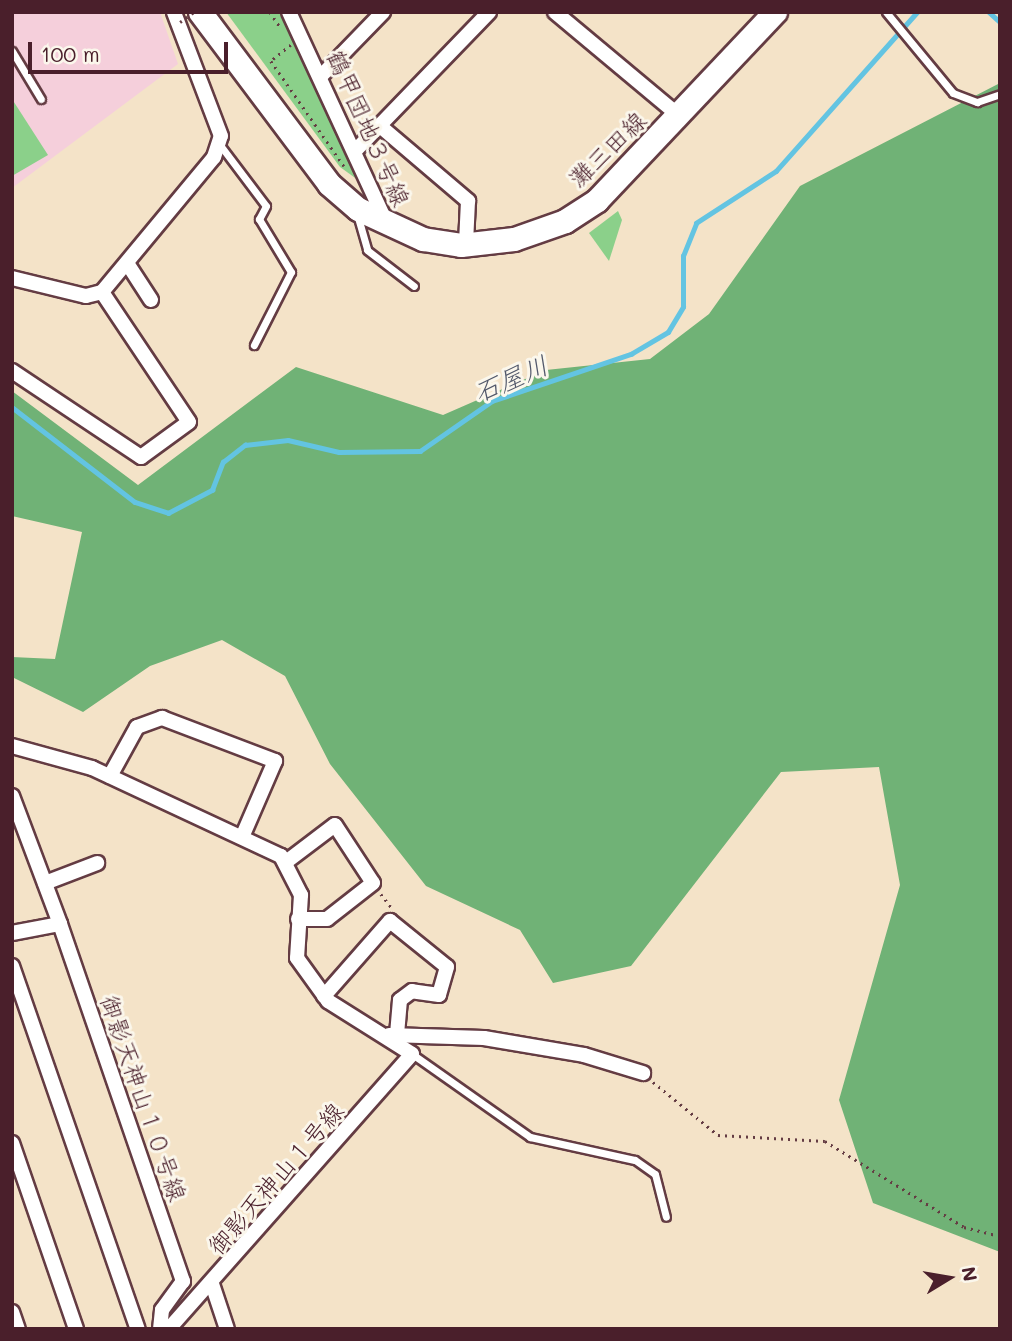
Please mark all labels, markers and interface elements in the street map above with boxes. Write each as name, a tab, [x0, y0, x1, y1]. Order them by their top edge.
scale bar	[32, 28, 231, 72]
text: 100 m	[41, 40, 100, 67]
street label: 鶴甲団地３号線	[322, 45, 416, 211]
street label: 灘三田線	[562, 105, 652, 193]
water label: 石屋川	[469, 349, 553, 409]
street label: 御影天神山１０号線	[95, 991, 193, 1205]
street label: 御影天神山１号線	[201, 1096, 349, 1260]
north arrow	[914, 1243, 984, 1313]
text: N	[956, 1264, 984, 1283]

